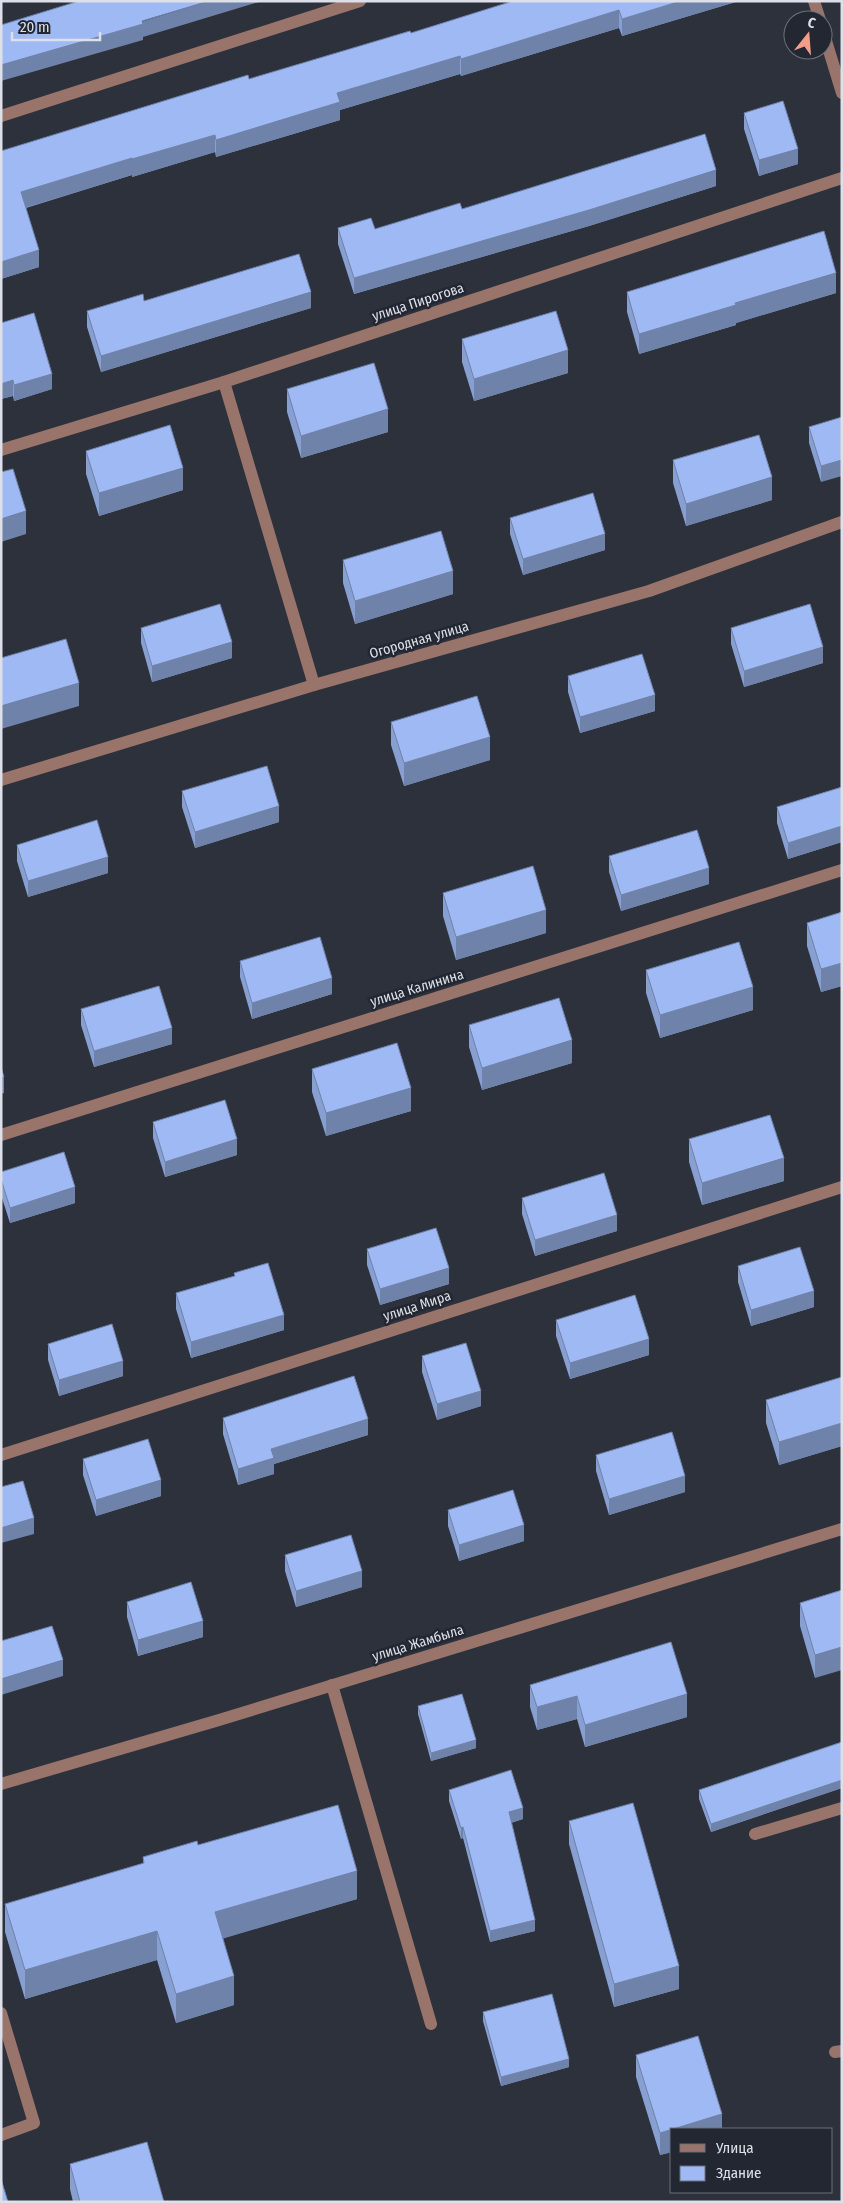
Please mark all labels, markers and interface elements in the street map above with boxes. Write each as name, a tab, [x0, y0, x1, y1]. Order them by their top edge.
scale bar	[12, 10, 100, 42]
north arrow	[783, 10, 833, 60]
text: С	[806, 14, 818, 32]
text: 20 m	[20, 18, 50, 36]
street label: улица Пирогова	[370, 279, 466, 325]
street label: Огородная улица	[367, 618, 471, 662]
street label: улица Калинина	[368, 966, 466, 1010]
street label: улица Мира	[381, 1287, 453, 1325]
street label: улица Жамбыла	[370, 1621, 466, 1665]
legend	[670, 2128, 833, 2193]
text: Улица	[715, 2139, 754, 2157]
text: Здание	[716, 2164, 762, 2182]

